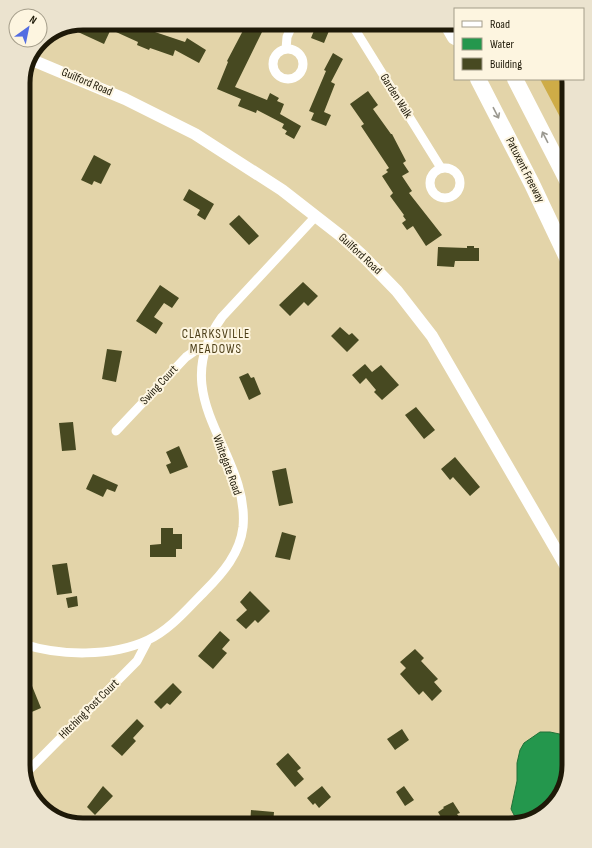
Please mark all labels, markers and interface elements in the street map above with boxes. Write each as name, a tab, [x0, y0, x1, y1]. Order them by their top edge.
north arrow	[8, 8, 48, 48]
legend	[454, 8, 584, 80]
text: N	[27, 13, 39, 27]
text: Road	[490, 17, 510, 32]
text: Water	[490, 37, 514, 52]
text: Building	[490, 57, 522, 72]
street label: Guilford Road	[59, 65, 115, 99]
street label: Garden Walk	[376, 71, 416, 121]
one-way arrow	[493, 107, 500, 119]
one-way arrow	[541, 131, 548, 143]
street label: Patuxent Freeway	[502, 135, 548, 205]
street label: Guilford Road	[335, 230, 385, 278]
district label: CLARKSVILLE MEADOWS	[182, 326, 250, 357]
street label: Swing Court	[137, 362, 181, 408]
street label: Whitegate Road	[209, 433, 245, 497]
street label: Hitching Post Court	[56, 676, 122, 742]

